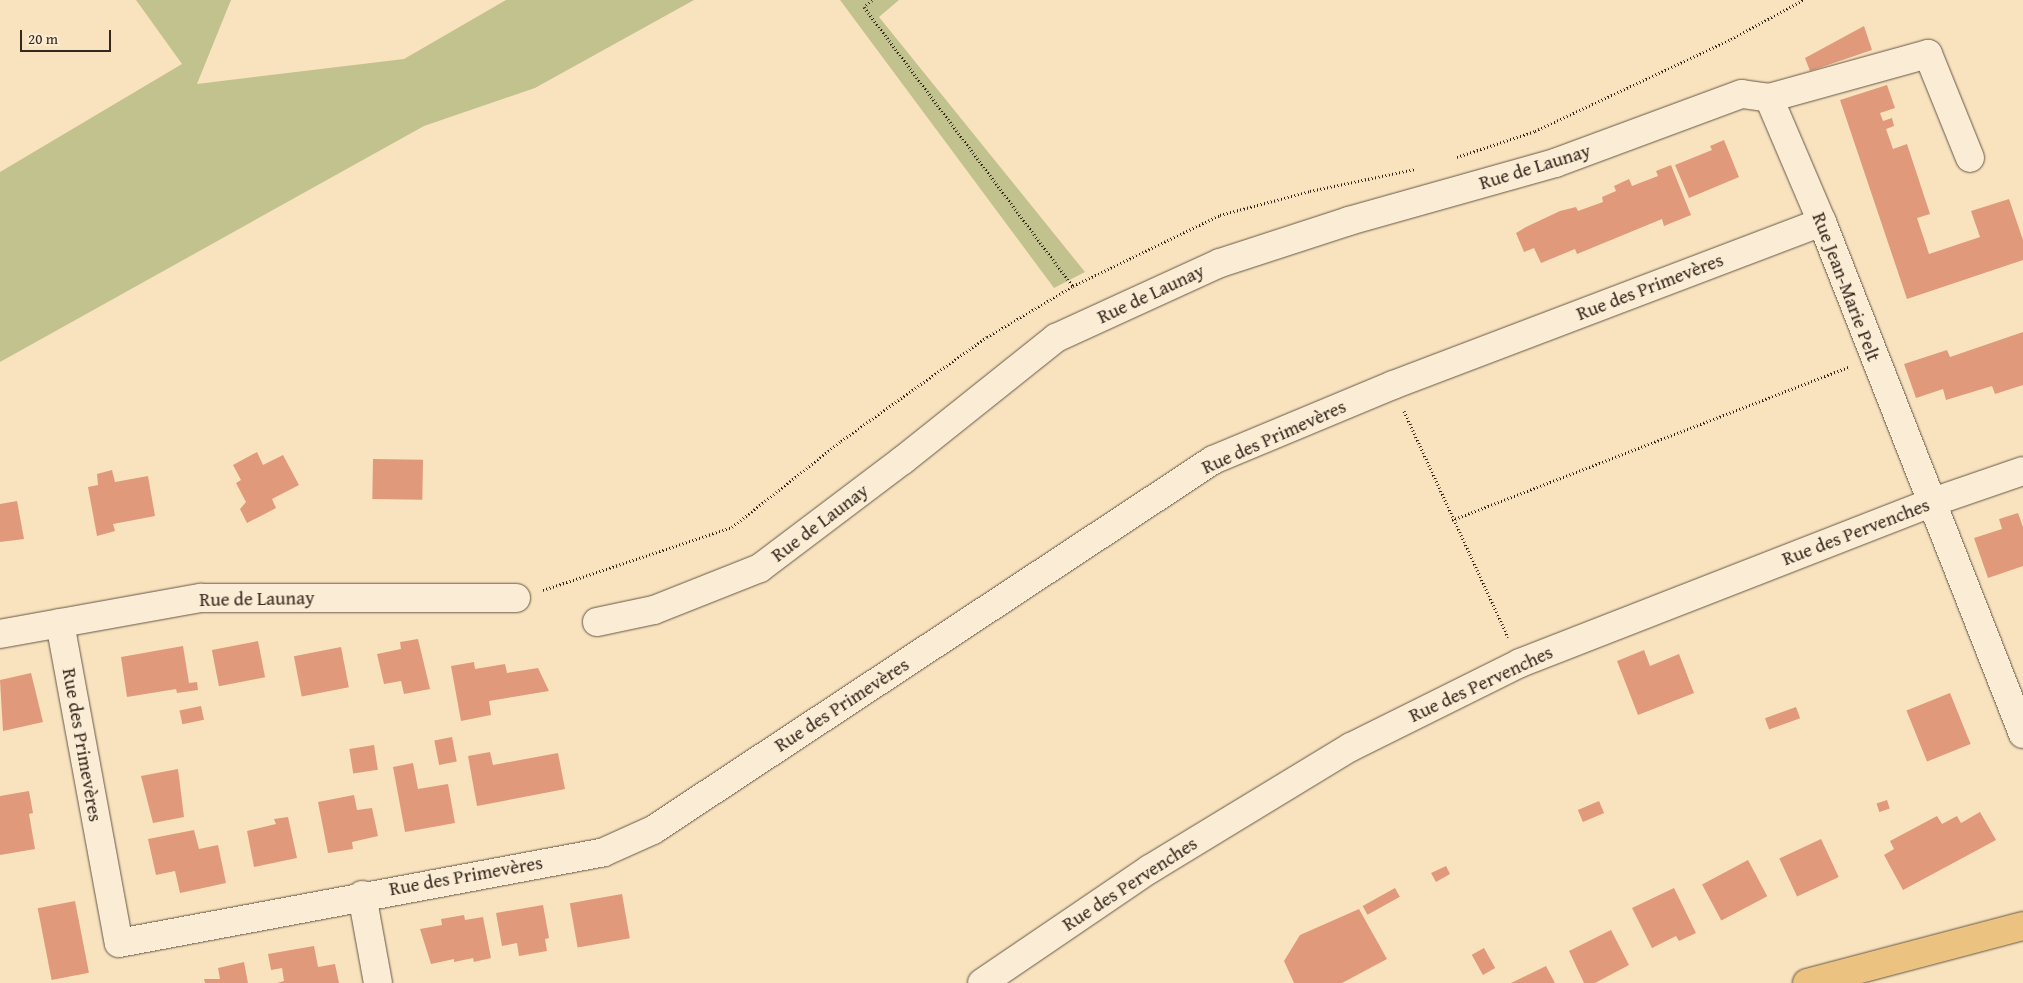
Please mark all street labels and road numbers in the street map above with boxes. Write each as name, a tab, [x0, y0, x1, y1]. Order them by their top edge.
street label: Rue de Launay	[1477, 139, 1593, 195]
street label: Rue Jean-Marie Pelt	[1807, 209, 1885, 365]
street label: Rue des Primevères	[1573, 249, 1727, 325]
street label: Rue de Launay	[1094, 259, 1208, 329]
street label: Rue des Primevères	[1198, 395, 1350, 479]
street label: Rue de Launay	[767, 479, 873, 567]
street label: Rue des Pervenches	[1779, 493, 1933, 571]
street label: Rue de Launay	[199, 587, 315, 611]
street label: Rue des Pervenches	[1406, 641, 1556, 727]
street label: Rue des Primevères	[771, 653, 913, 757]
street label: Rue des Primevères	[57, 667, 107, 823]
street label: Rue des Pervenches	[1058, 832, 1202, 936]
street label: Rue des Primevères	[388, 851, 544, 901]

